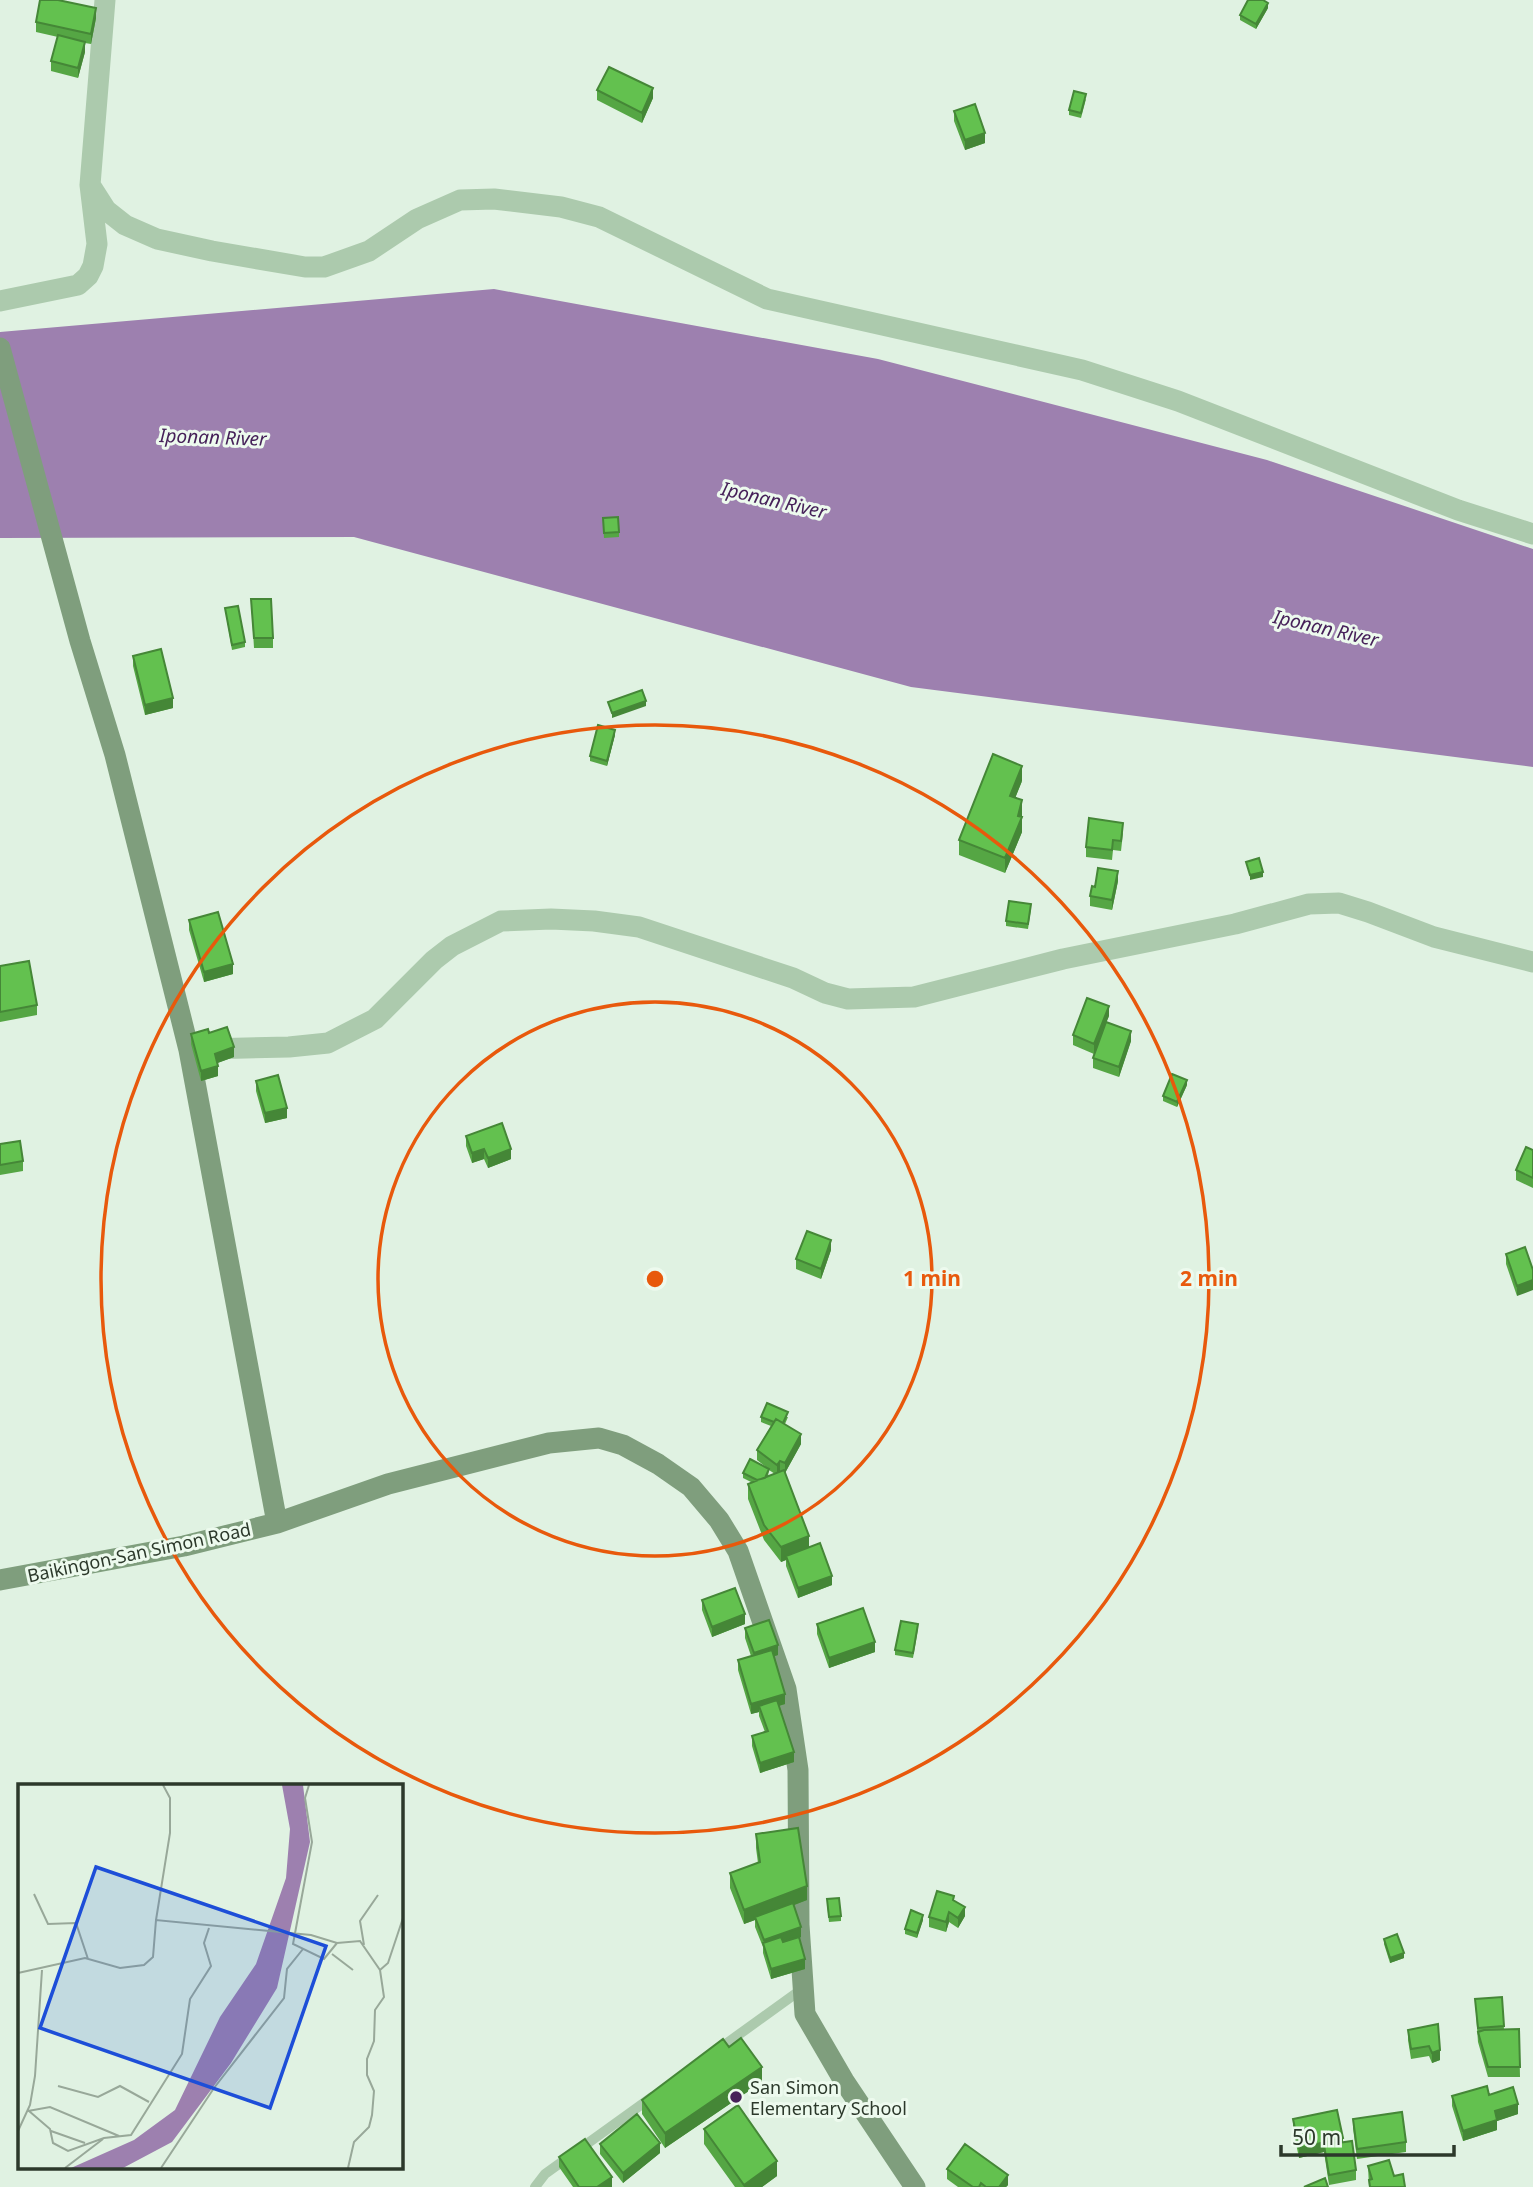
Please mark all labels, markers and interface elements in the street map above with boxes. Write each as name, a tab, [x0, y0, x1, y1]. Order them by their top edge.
water label: Iponan River	[158, 422, 269, 452]
water label: Iponan River	[718, 475, 831, 525]
water label: Iponan River	[1270, 603, 1383, 653]
text: 1 min	[903, 1264, 961, 1292]
text: 2 min	[1180, 1264, 1238, 1292]
centre of rings	[643, 1267, 667, 1291]
street label: Baikingon-San Simon Road	[25, 1517, 253, 1587]
inset map	[18, 1784, 402, 2170]
place label: San Simon Elementary School	[750, 2075, 907, 2120]
marker: San Simon Elementary School	[728, 2089, 744, 2105]
scale bar	[1281, 2114, 1454, 2158]
text: 50 m	[1292, 2123, 1341, 2151]

